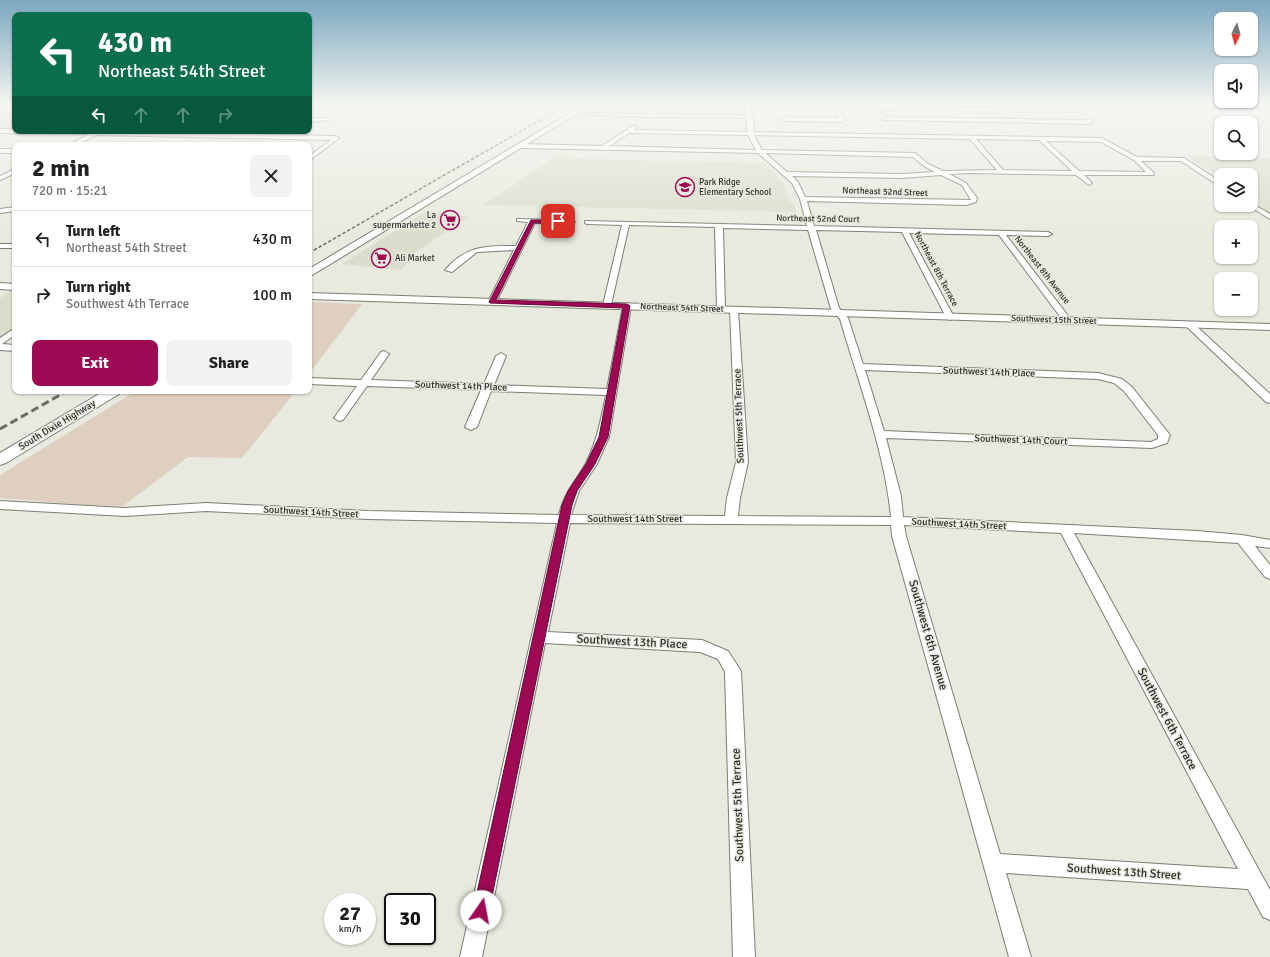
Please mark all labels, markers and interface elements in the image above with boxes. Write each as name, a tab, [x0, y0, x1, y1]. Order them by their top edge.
north arrow	[1214, 12, 1258, 56]
map controls	[1214, 12, 1258, 316]
text: 430 m	[98, 26, 172, 60]
icon: left	[32, 28, 84, 80]
text: Northeast 54th Street	[98, 60, 265, 82]
button: sound	[1214, 64, 1258, 108]
icon: left	[88, 104, 110, 126]
icon: ahead	[130, 104, 152, 126]
icon: ahead	[172, 104, 194, 126]
icon: right	[214, 104, 236, 126]
button: search	[1214, 116, 1258, 160]
text: 2 min	[32, 153, 90, 183]
button: close	[250, 155, 292, 197]
button: layers	[1214, 168, 1258, 212]
school or university icon: Park Ridge Elementary School	[674, 176, 696, 198]
place label: Park Ridge Elementary School	[699, 177, 772, 198]
text: 720 m · 15:21	[32, 183, 108, 199]
street label: Northeast 52nd Street	[842, 185, 928, 199]
pin	[541, 204, 575, 238]
supermarket icon: La supermarkette 2	[439, 209, 461, 231]
place label: La supermarkette 2	[373, 210, 436, 231]
icon: arrive	[547, 210, 569, 232]
street label: Northeast 52nd Court	[776, 213, 860, 225]
button: +	[1214, 220, 1258, 264]
text: Turn left	[66, 222, 120, 240]
icon: left	[32, 228, 54, 250]
text: 430 m	[252, 230, 292, 248]
street label: Northeast 8th Terrace	[912, 230, 961, 309]
street label: Northeast 8th Avenue	[1012, 234, 1072, 307]
text: Northeast 54th Street	[66, 240, 187, 256]
supermarket icon: Ali Market	[370, 247, 392, 269]
place label: Ali Market	[395, 253, 435, 264]
button: −	[1214, 272, 1258, 316]
text: Turn right	[66, 278, 131, 296]
icon: right	[32, 284, 54, 306]
text: 100 m	[252, 286, 292, 304]
text: Southwest 4th Terrace	[66, 296, 189, 312]
street label: Northeast 54th Street	[640, 301, 724, 315]
street label: Southwest 15th Street	[1011, 313, 1097, 327]
button: Exit	[32, 340, 158, 386]
button: Share	[166, 340, 292, 386]
street label: Southwest 14th Place	[943, 364, 1035, 380]
street label: Southwest 5th Terrace	[731, 368, 747, 464]
street label: Southwest 14th Place	[415, 378, 507, 394]
street label: South Dixie Highway	[16, 397, 98, 453]
street label: Southwest 14th Court	[974, 432, 1068, 448]
street label: Southwest 14th Street	[263, 504, 359, 521]
street label: Southwest 14th Street	[587, 513, 683, 525]
street label: Southwest 14th Street	[911, 516, 1007, 533]
street label: Southwest 6th Avenue	[905, 578, 951, 692]
street label: Southwest 13th Place	[576, 632, 688, 652]
street label: Southwest 6th Terrace	[1134, 665, 1200, 773]
street label: Southwest 5th Terrace	[729, 748, 747, 862]
street label: Southwest 13th Street	[1066, 861, 1182, 883]
position arrow	[460, 890, 502, 932]
speed limit sign: 30	[384, 893, 436, 945]
text: 27	[339, 901, 361, 926]
text: km/h	[339, 923, 361, 935]

